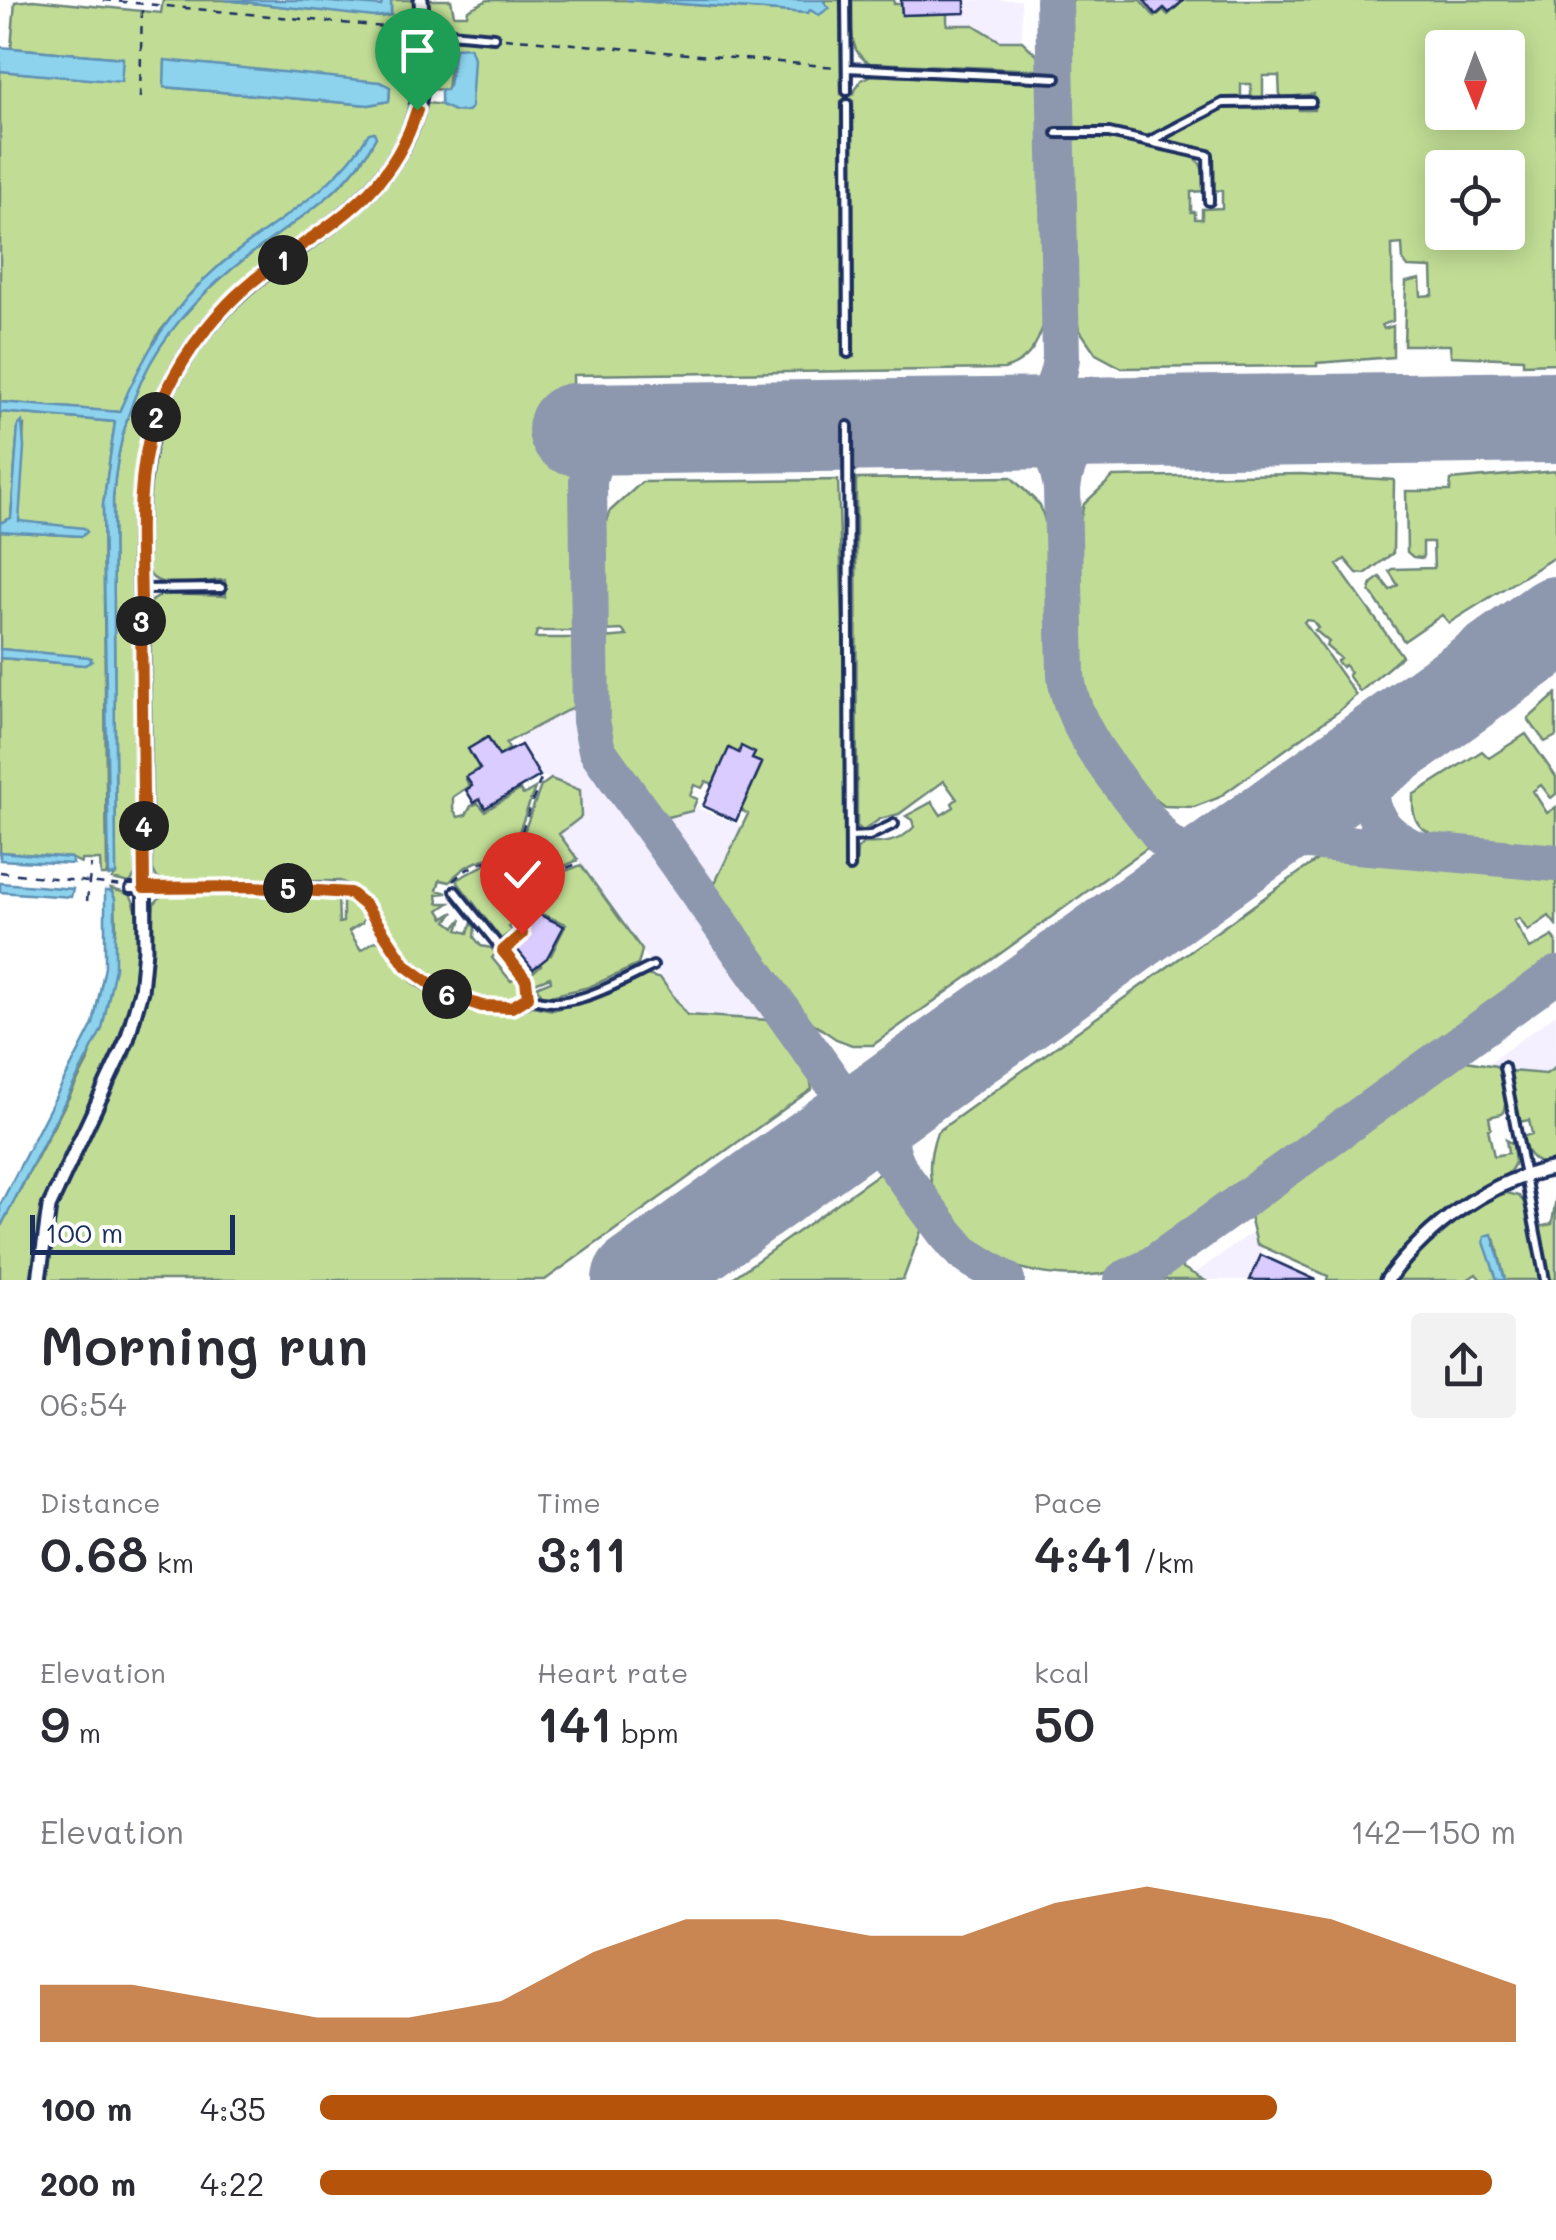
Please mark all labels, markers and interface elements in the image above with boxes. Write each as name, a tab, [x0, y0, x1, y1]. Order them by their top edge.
pin	[375, 8, 460, 111]
icon: arrive	[390, 23, 445, 78]
north arrow	[1425, 30, 1525, 130]
map controls	[1425, 30, 1525, 250]
button: locate	[1425, 150, 1525, 250]
pin: 1	[258, 235, 308, 285]
text: 1	[277, 242, 289, 278]
pin: 2	[131, 392, 181, 442]
text: 2	[148, 399, 164, 435]
pin: 3	[116, 596, 166, 646]
text: 3	[133, 603, 149, 639]
pin: 4	[119, 801, 169, 851]
text: 4	[135, 808, 153, 844]
pin	[480, 832, 565, 935]
icon: check	[495, 847, 550, 902]
pin: 5	[263, 863, 313, 913]
text: 5	[280, 870, 296, 906]
pin: 6	[422, 969, 472, 1019]
text: 6	[439, 976, 455, 1012]
scale bar	[30, 1210, 235, 1254]
text: 100 m	[45, 1214, 123, 1250]
text: Morning run	[40, 1308, 368, 1380]
button: share	[1411, 1313, 1516, 1418]
text: 06:54	[40, 1382, 126, 1424]
text: Distance	[40, 1484, 161, 1520]
text: Time	[537, 1484, 601, 1520]
text: Pace	[1034, 1484, 1102, 1520]
text: 0.68	[40, 1520, 148, 1586]
text: 3:11	[537, 1520, 627, 1586]
text: 4:41	[1034, 1520, 1134, 1586]
text: km	[148, 1544, 194, 1580]
text: /km	[1134, 1544, 1195, 1580]
text: Elevation	[40, 1654, 166, 1690]
text: Heart rate	[537, 1654, 688, 1690]
text: kcal	[1034, 1654, 1090, 1690]
text: 9	[40, 1690, 70, 1756]
text: 141	[537, 1690, 612, 1756]
text: 50	[1034, 1690, 1095, 1756]
text: m	[70, 1714, 101, 1750]
text: bpm	[612, 1714, 679, 1750]
text: Elevation	[40, 1810, 184, 1852]
text: 142–150 m	[1350, 1810, 1516, 1852]
text: 100 m	[40, 2087, 132, 2129]
text: 4:35	[200, 2087, 266, 2129]
text: 200 m	[40, 2162, 136, 2204]
text: 4:22	[200, 2162, 264, 2204]

